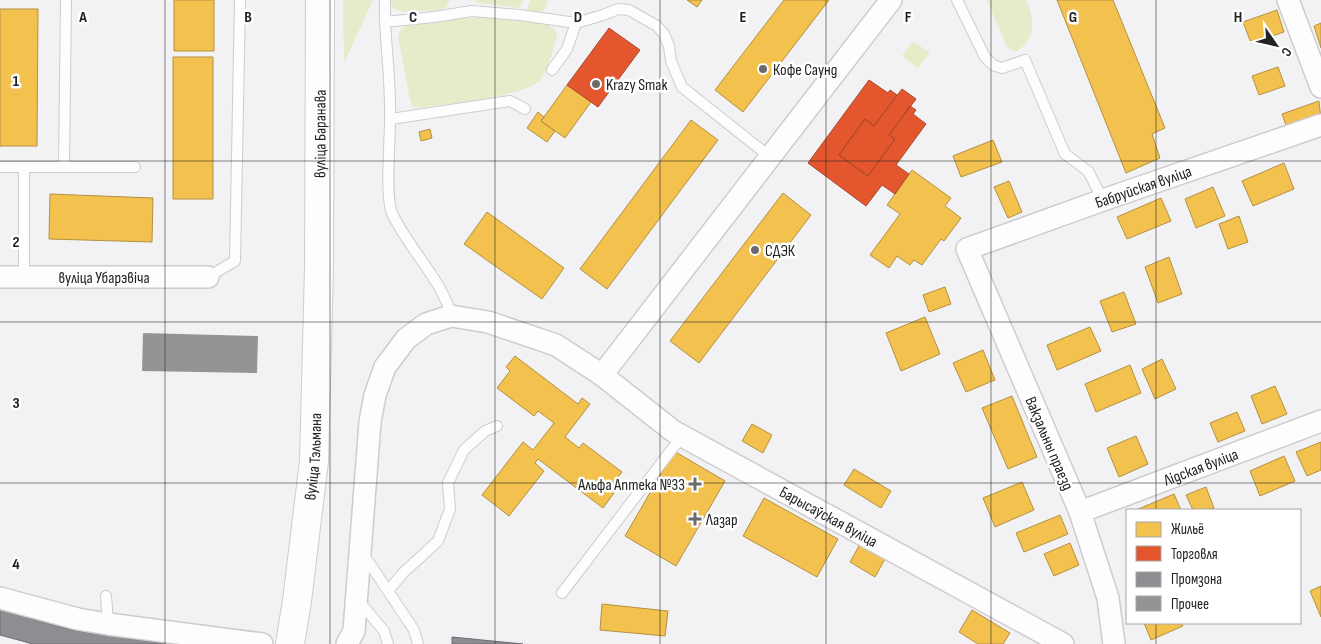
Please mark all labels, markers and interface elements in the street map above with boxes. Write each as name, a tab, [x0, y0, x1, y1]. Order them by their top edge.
text: A	[78, 8, 87, 27]
text: B	[244, 8, 252, 27]
text: C	[409, 8, 417, 27]
text: D	[574, 8, 582, 27]
text: E	[740, 8, 747, 27]
text: F	[905, 8, 912, 27]
text: G	[1069, 8, 1077, 27]
text: H	[1234, 8, 1242, 27]
north arrow	[1251, 20, 1301, 70]
text: С	[1277, 44, 1295, 60]
place label: Кофе Саунд	[773, 61, 837, 80]
marker: Кофе Саунд	[757, 63, 769, 75]
text: 1	[13, 72, 20, 91]
place label: Krazy Smak	[606, 76, 668, 95]
marker: Krazy Smak	[590, 78, 602, 90]
street label: вуліца Баранава	[311, 89, 331, 178]
street label: Бабруйская вуліца	[1093, 162, 1194, 213]
text: 2	[12, 233, 20, 252]
place label: СДЭК	[765, 242, 796, 261]
marker: СДЭК	[749, 244, 761, 256]
street label: вуліца Убарэвіча	[58, 269, 150, 288]
text: 3	[12, 394, 20, 413]
street label: Вакзальны праезд	[1020, 394, 1077, 493]
street label: вуліца Тэльмана	[301, 413, 326, 501]
street label: Лідская вуліца	[1160, 445, 1241, 491]
place label: Альфа Аптека №33	[577, 476, 685, 495]
marker: Альфа Аптека №33	[689, 478, 701, 490]
street label: Барысаўская вуліца	[776, 483, 881, 552]
legend	[1126, 509, 1301, 624]
place label: Лазар	[705, 511, 738, 530]
marker: Лазар	[688, 512, 702, 526]
text: Жильё	[1171, 520, 1204, 539]
text: Торговля	[1171, 545, 1218, 564]
text: 4	[12, 555, 20, 574]
text: Промзона	[1171, 570, 1222, 589]
text: Прочее	[1171, 595, 1209, 614]

